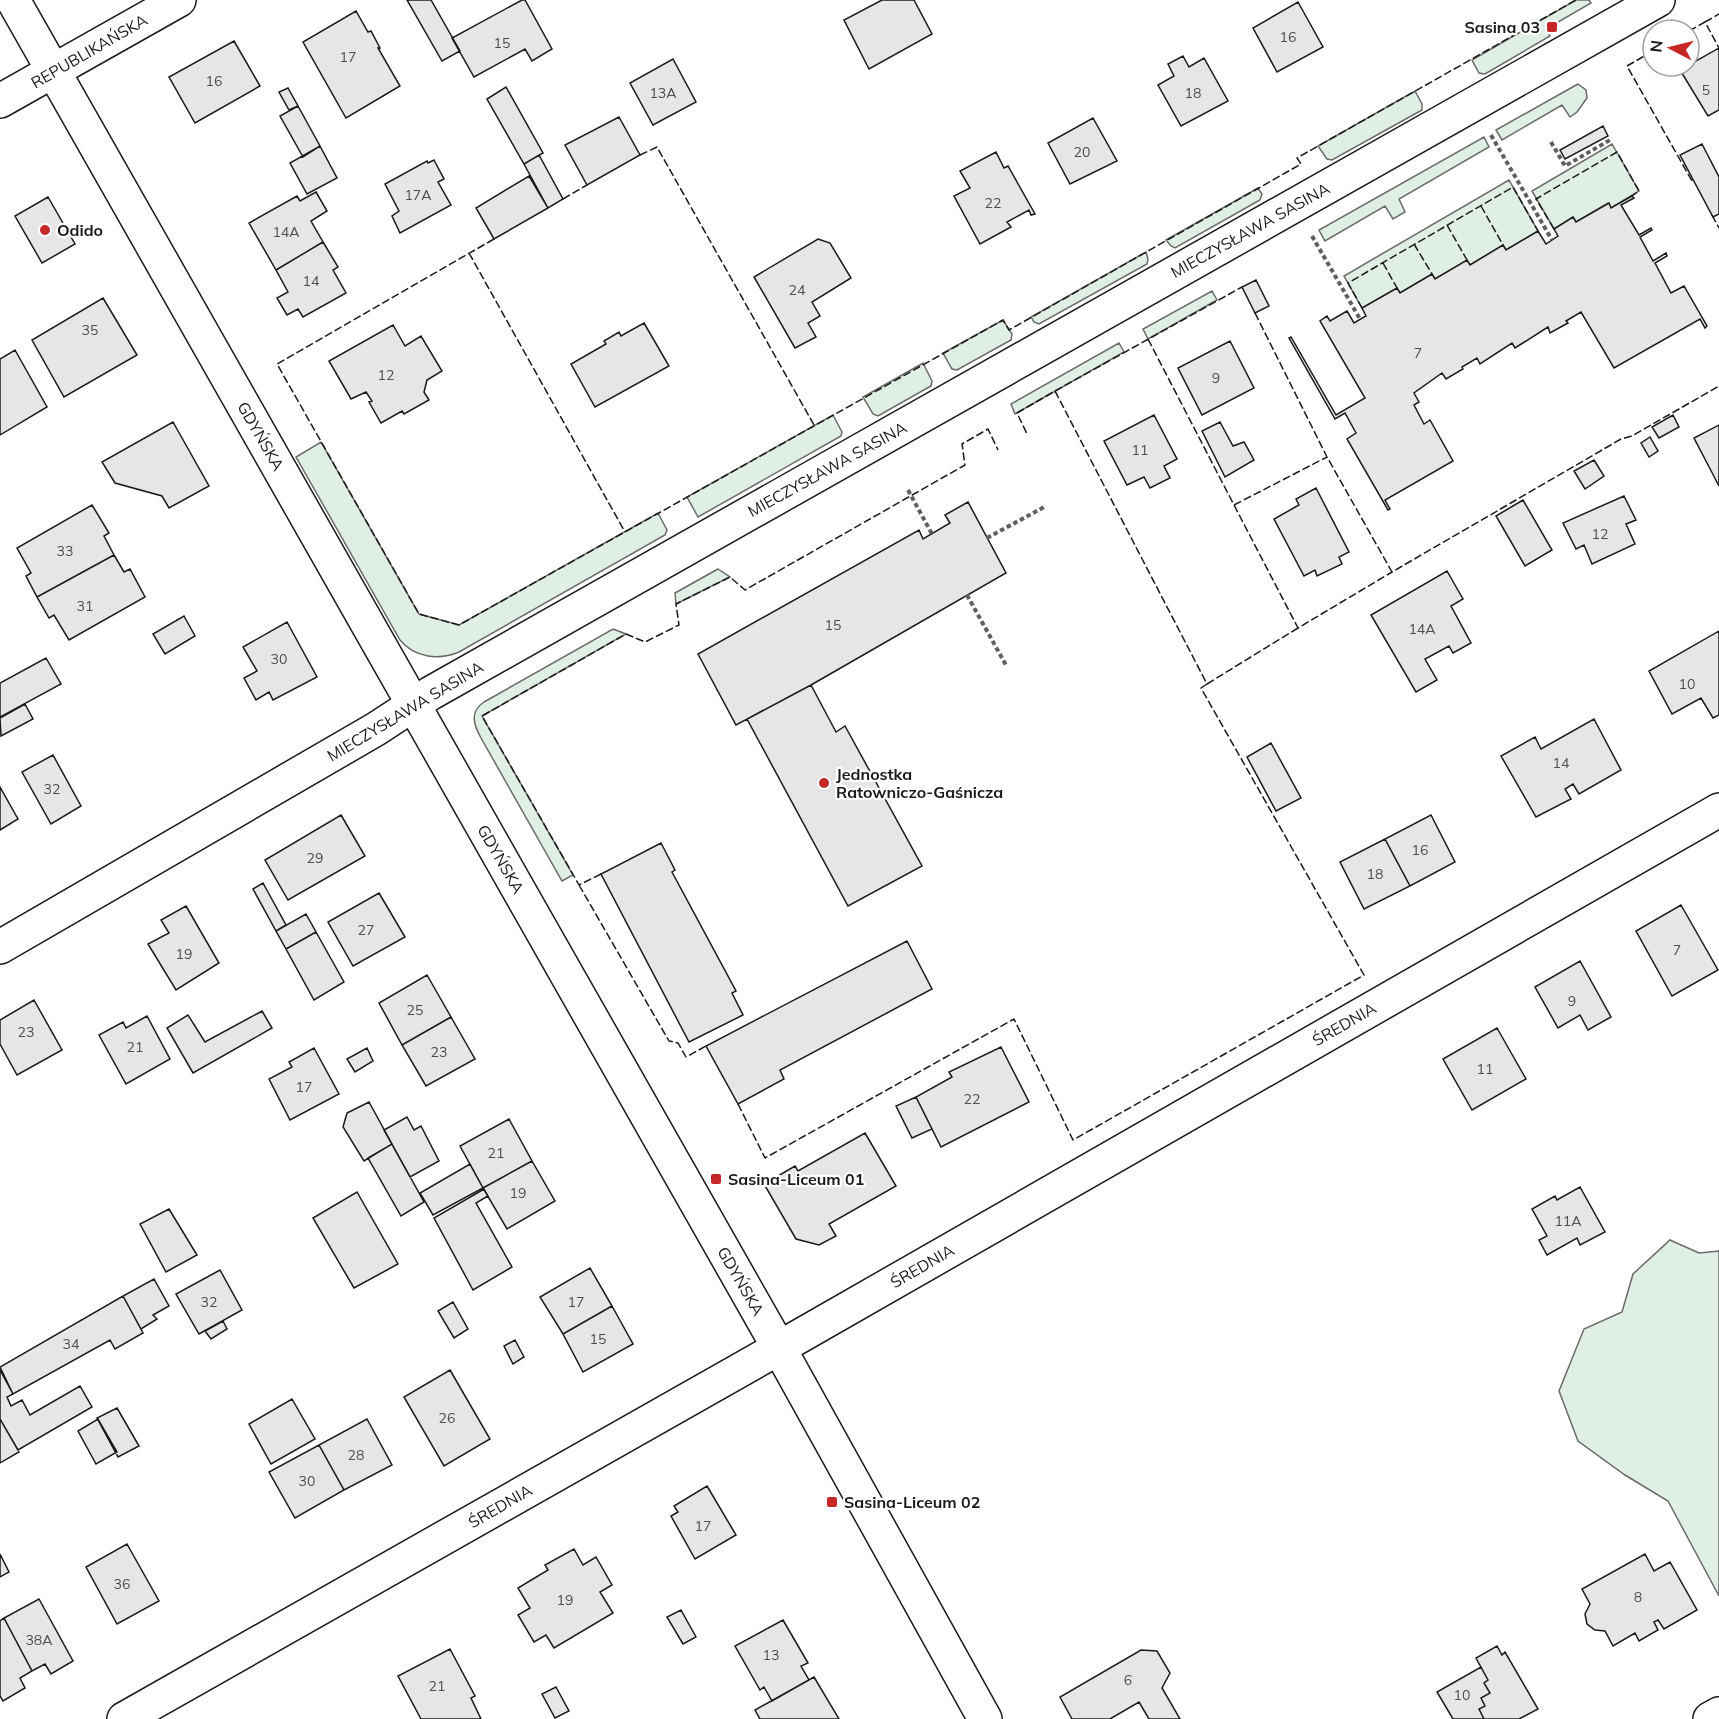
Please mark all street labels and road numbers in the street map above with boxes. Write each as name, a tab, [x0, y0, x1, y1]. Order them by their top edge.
street label: REPUBLIKAŃSKA	[27, 9, 151, 92]
street label: MIECZYSŁAWA SASINA	[1167, 178, 1333, 282]
street label: GDYŃSKA	[233, 398, 289, 474]
street label: MIECZYSŁAWA SASINA	[744, 417, 910, 521]
street label: MIECZYSŁAWA SASINA	[323, 656, 487, 766]
street label: GDYŃSKA	[473, 821, 529, 897]
street label: ŚREDNIA	[1309, 998, 1380, 1050]
street label: ŚREDNIA	[887, 1240, 958, 1292]
street label: GDYŃSKA	[713, 1243, 769, 1319]
street label: ŚREDNIA	[465, 1480, 536, 1532]

